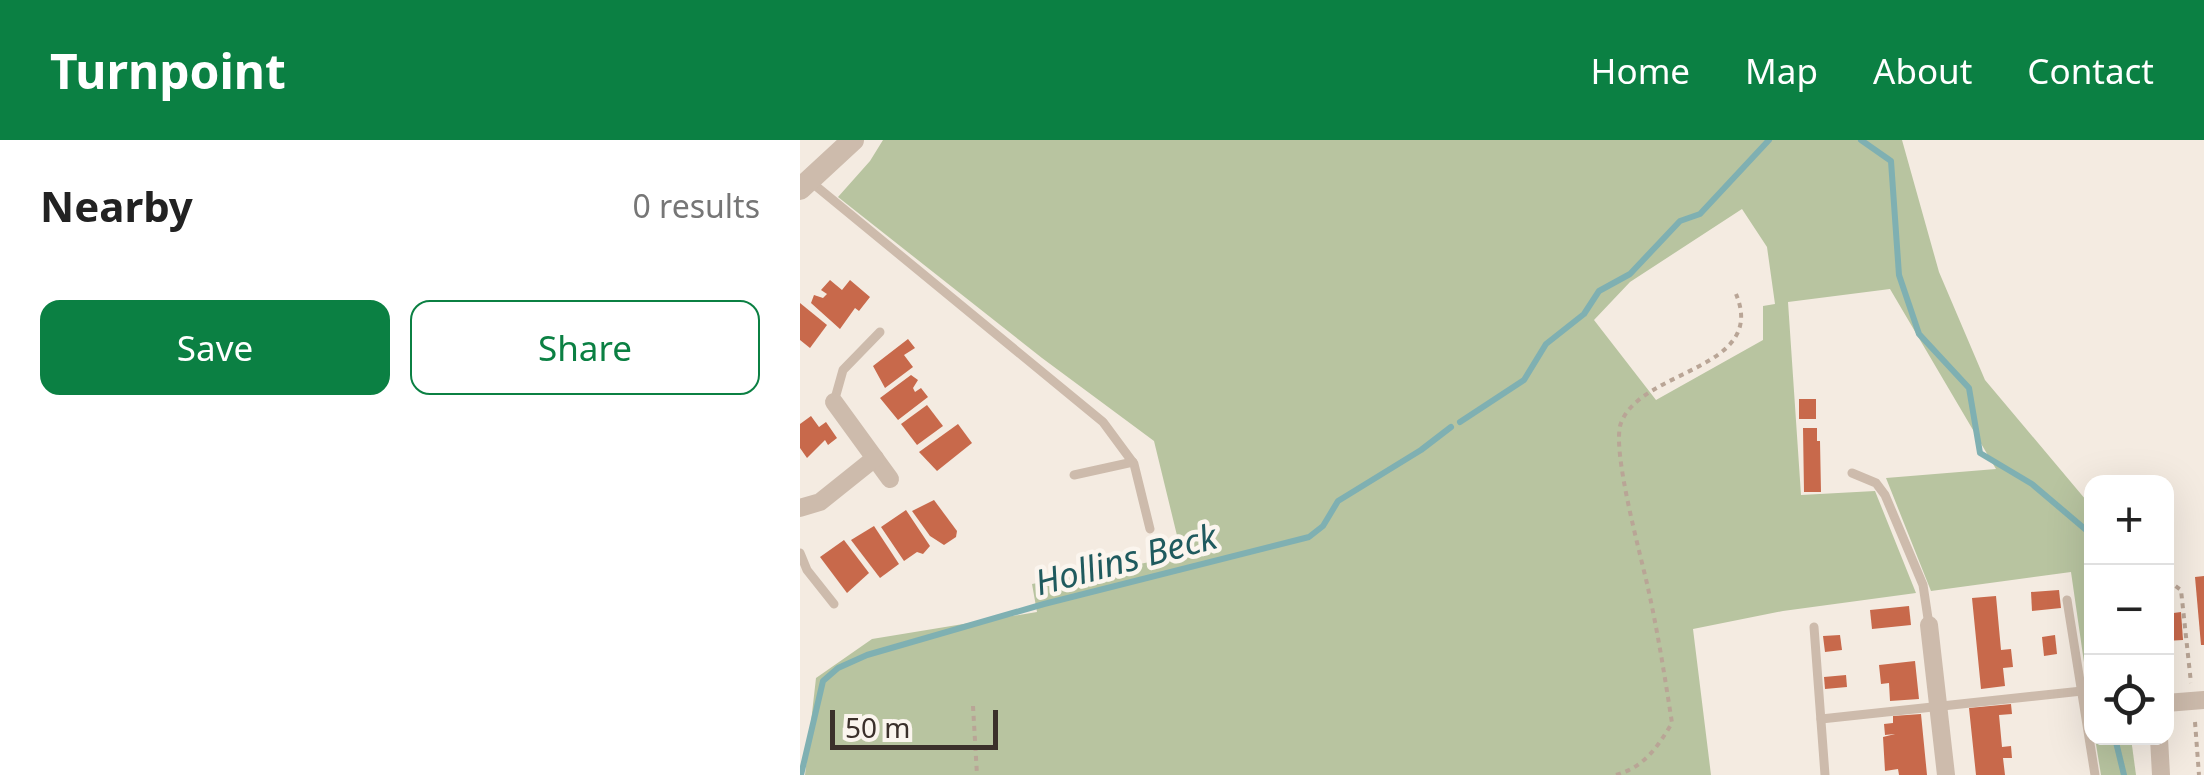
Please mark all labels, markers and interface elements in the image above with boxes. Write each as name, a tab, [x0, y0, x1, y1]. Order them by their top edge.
text: Turnpoint	[50, 38, 286, 103]
text: Home	[1591, 47, 1690, 94]
text: Map	[1745, 47, 1818, 94]
text: About	[1873, 47, 1972, 94]
text: Contact	[2027, 47, 2154, 94]
text: Nearby	[40, 177, 193, 234]
text: 0 results	[633, 184, 760, 227]
button: Save	[40, 300, 390, 395]
button: Share	[410, 300, 760, 395]
map controls	[2084, 475, 2174, 745]
button: +	[2084, 475, 2174, 565]
water label: Hollins Beck	[1029, 511, 1223, 605]
button: −	[2084, 565, 2174, 655]
button: locate	[2084, 655, 2174, 745]
scale bar	[830, 705, 998, 750]
text: 50 m	[845, 708, 911, 746]

